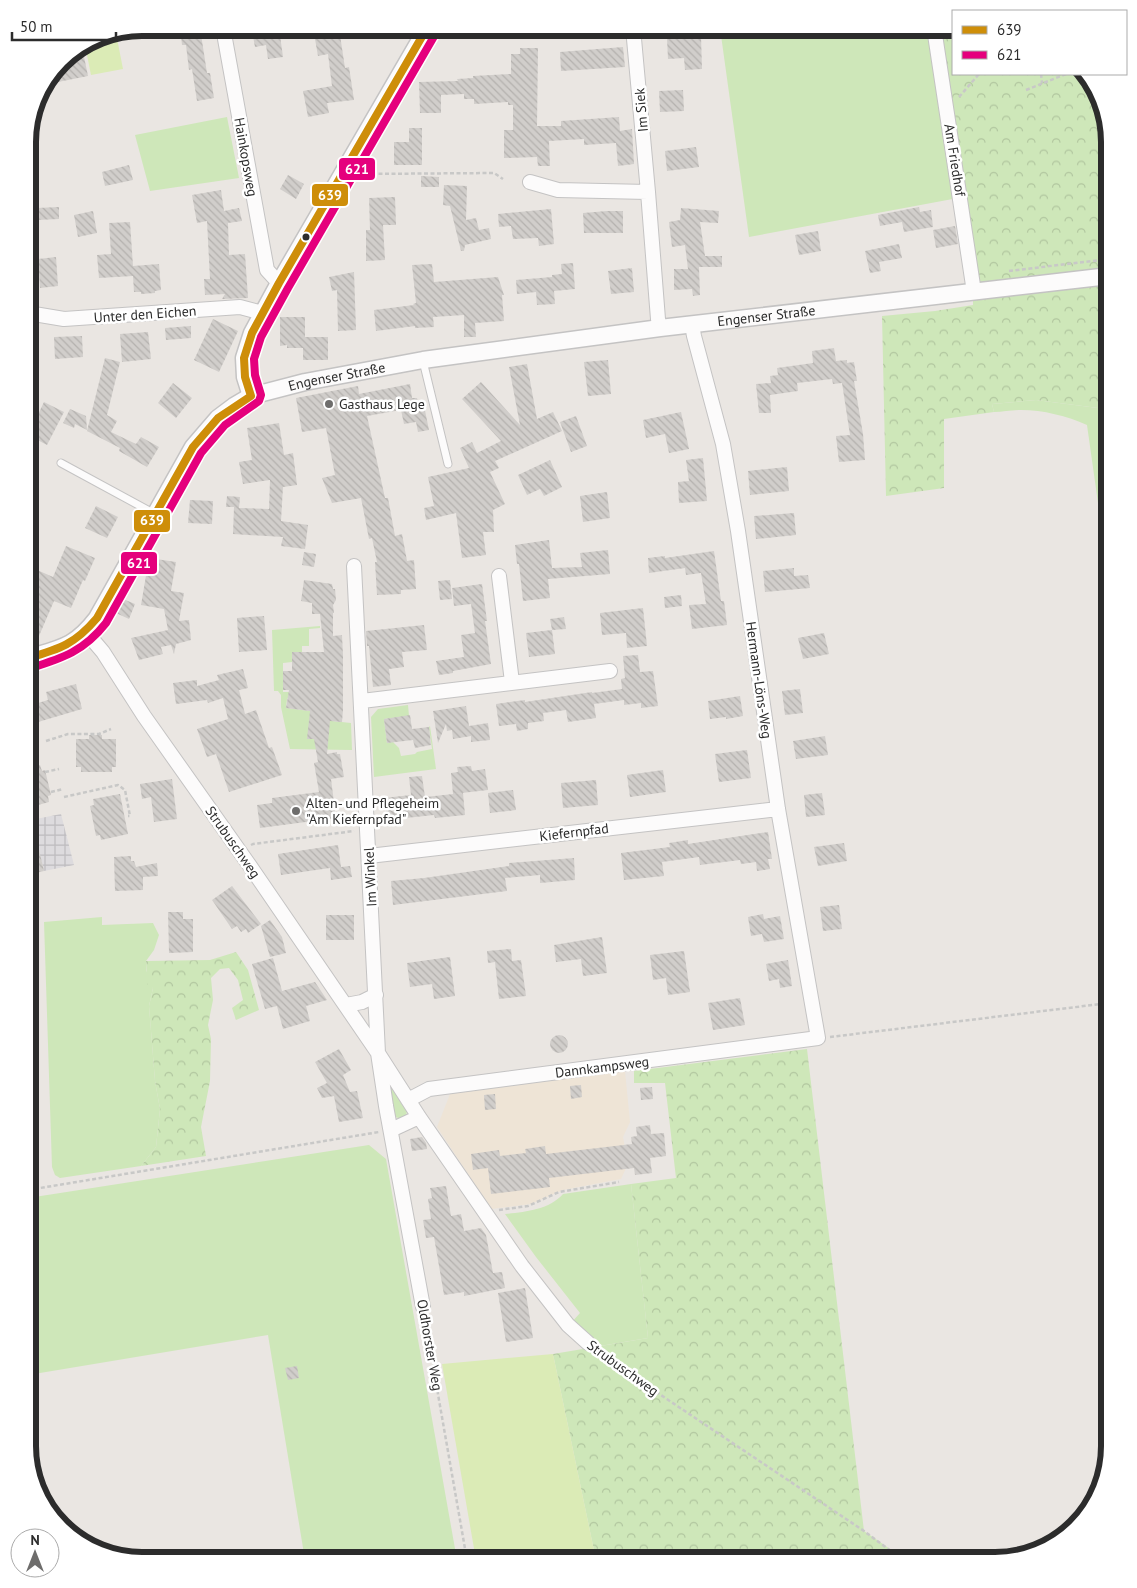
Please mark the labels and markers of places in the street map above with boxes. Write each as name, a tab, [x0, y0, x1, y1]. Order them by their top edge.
unlabelled marker	[301, 232, 311, 242]
place label: Gasthaus Lege	[339, 395, 425, 413]
marker: Gasthaus Lege	[323, 398, 335, 410]
place label: Alten- und Pflegeheim "Am Kiefernpfad"	[306, 794, 439, 828]
marker: Alten- und Pflegeheim "Am Kiefernpfad"	[290, 805, 302, 817]

